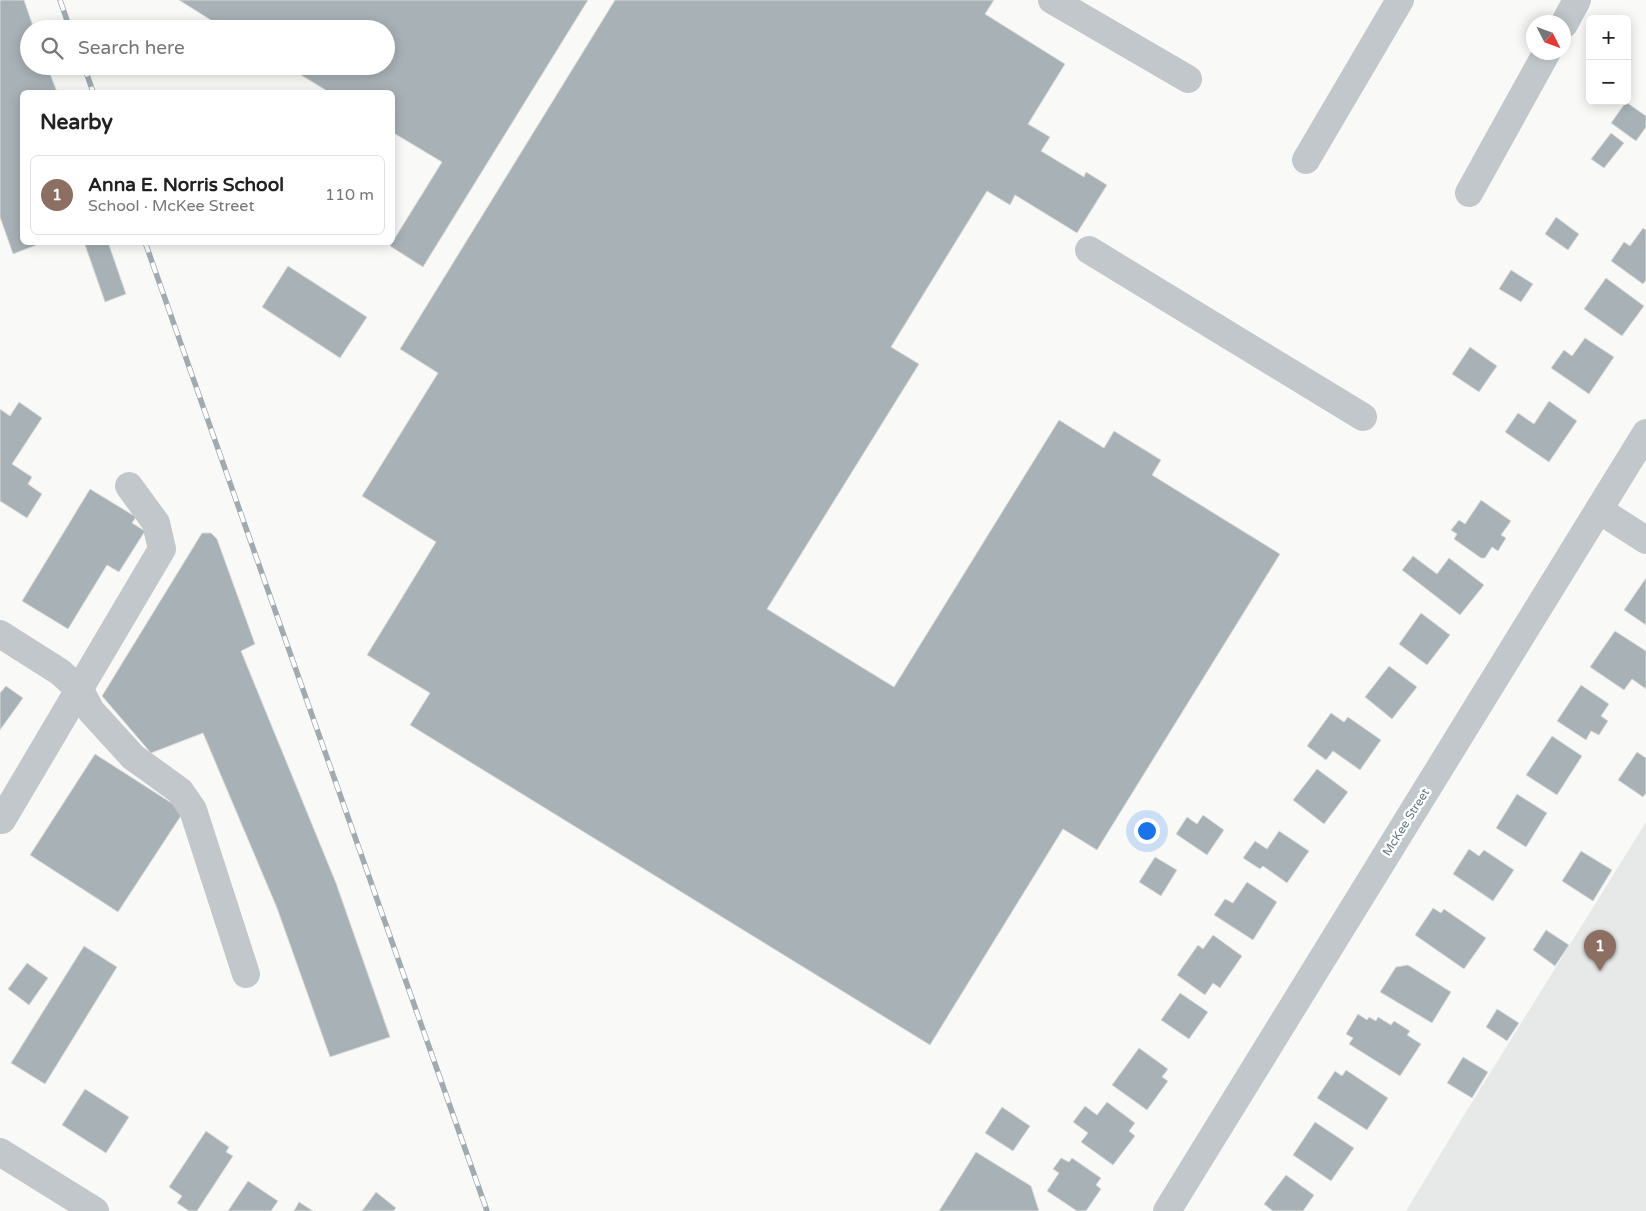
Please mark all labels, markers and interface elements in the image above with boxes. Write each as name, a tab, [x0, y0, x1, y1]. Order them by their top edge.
north arrow	[1526, 15, 1571, 60]
map controls	[1586, 15, 1631, 105]
button: +	[1586, 15, 1631, 60]
search box	[20, 20, 395, 75]
icon: search	[38, 34, 66, 62]
text: Search here	[78, 37, 185, 59]
button: −	[1586, 60, 1631, 105]
text: Nearby	[40, 110, 113, 135]
text: Anna E. Norris School	[88, 174, 284, 196]
text: 1	[52, 185, 62, 205]
text: 110 m	[325, 185, 374, 205]
text: School · McKee Street	[88, 196, 255, 216]
street label: McKee Street	[1380, 785, 1433, 858]
your location	[1134, 818, 1160, 844]
pin: 1	[1584, 930, 1616, 971]

